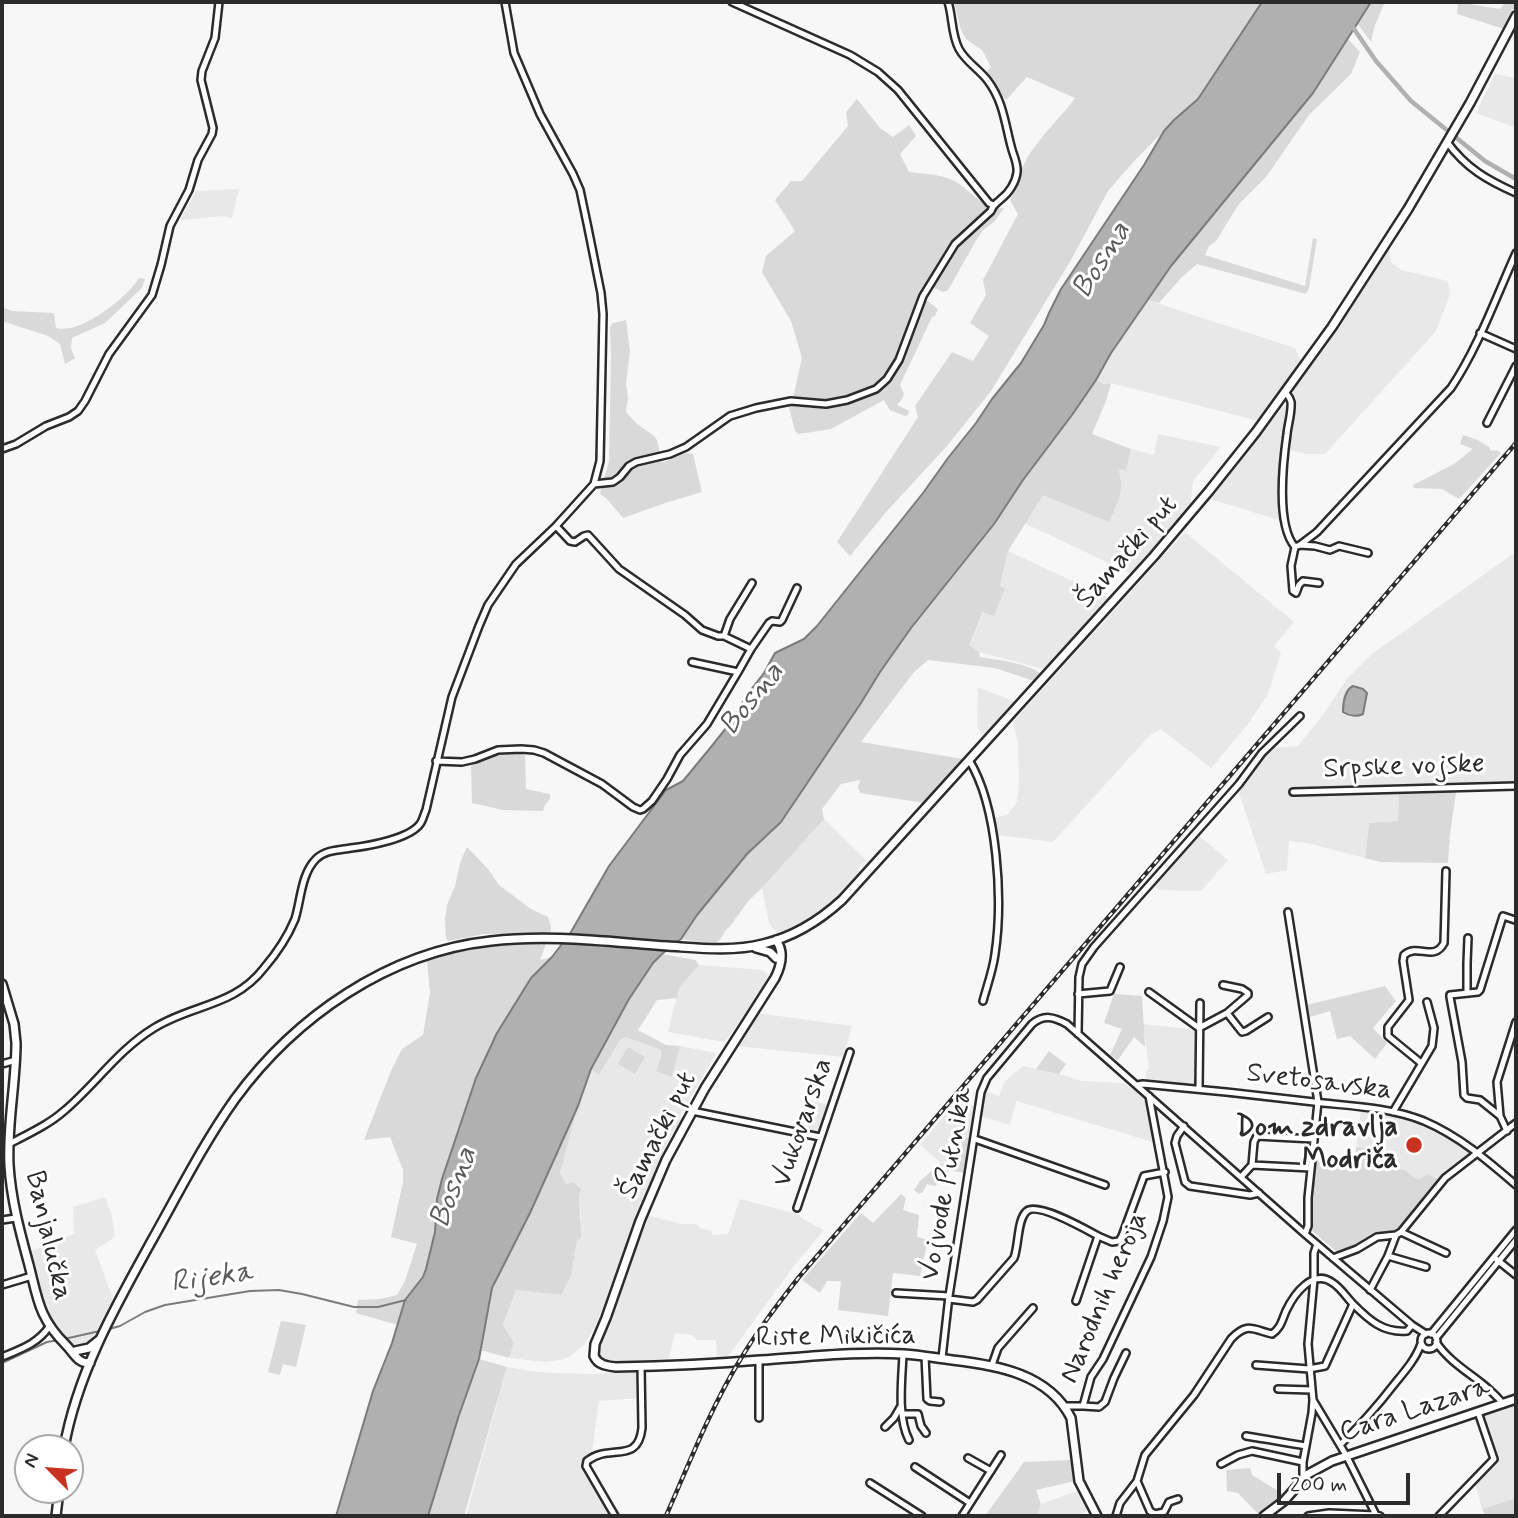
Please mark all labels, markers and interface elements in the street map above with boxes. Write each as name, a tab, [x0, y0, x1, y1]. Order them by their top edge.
water label: Bosna	[1066, 216, 1140, 306]
street label: Šamački put	[1070, 490, 1186, 616]
water label: Bosna	[713, 656, 793, 744]
street label: Srpske vojske	[1323, 748, 1485, 788]
street label: Vukovarska	[766, 1054, 842, 1192]
street label: Svetosavska	[1244, 1057, 1394, 1109]
street label: Šamački put	[613, 1067, 705, 1205]
street label: Vojvode Putnika	[914, 1085, 982, 1283]
place label: Dom zdravlja Modriča	[1236, 1112, 1398, 1178]
marker: Dom zdravlja Modriča	[1404, 1135, 1424, 1155]
water label: Bosna	[423, 1143, 487, 1233]
street label: Banjalučka	[16, 1168, 78, 1304]
street label: Narodnih heroja	[1054, 1207, 1156, 1389]
water label: Rijeka	[169, 1255, 255, 1303]
street label: Riste Mikičića	[756, 1320, 916, 1356]
street label: Cara Lazara	[1336, 1371, 1494, 1451]
north arrow	[14, 1434, 84, 1504]
text: N	[17, 1450, 45, 1472]
scale bar	[1280, 1458, 1413, 1502]
text: 200 m	[1290, 1471, 1347, 1499]

